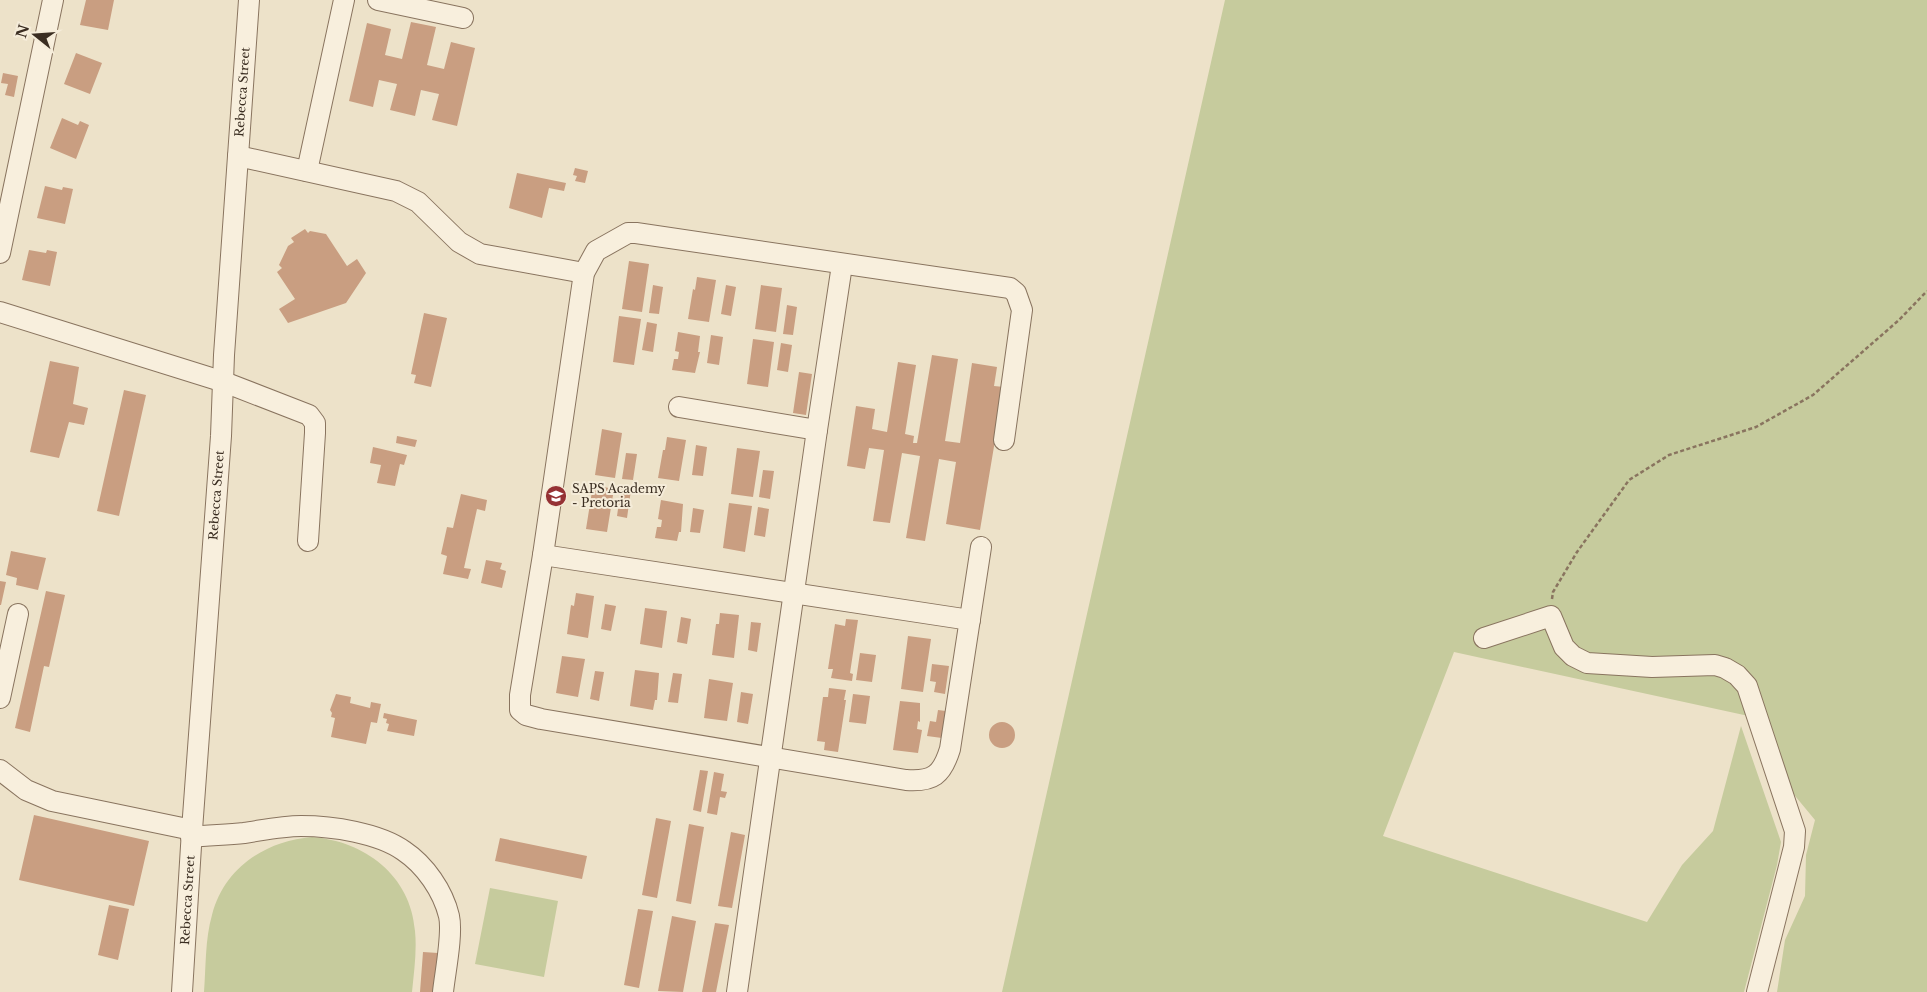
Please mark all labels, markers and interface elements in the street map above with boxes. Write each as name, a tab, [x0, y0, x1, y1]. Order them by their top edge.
north arrow	[10, 10, 60, 60]
text: N	[12, 22, 33, 40]
street label: Rebecca Street	[231, 46, 253, 137]
street label: Rebecca Street	[205, 449, 227, 541]
place label: SAPS Academy - Pretoria	[572, 481, 666, 510]
school or university icon: SAPS Academy - Pretoria	[544, 484, 568, 508]
street label: Rebecca Street	[177, 854, 197, 946]

